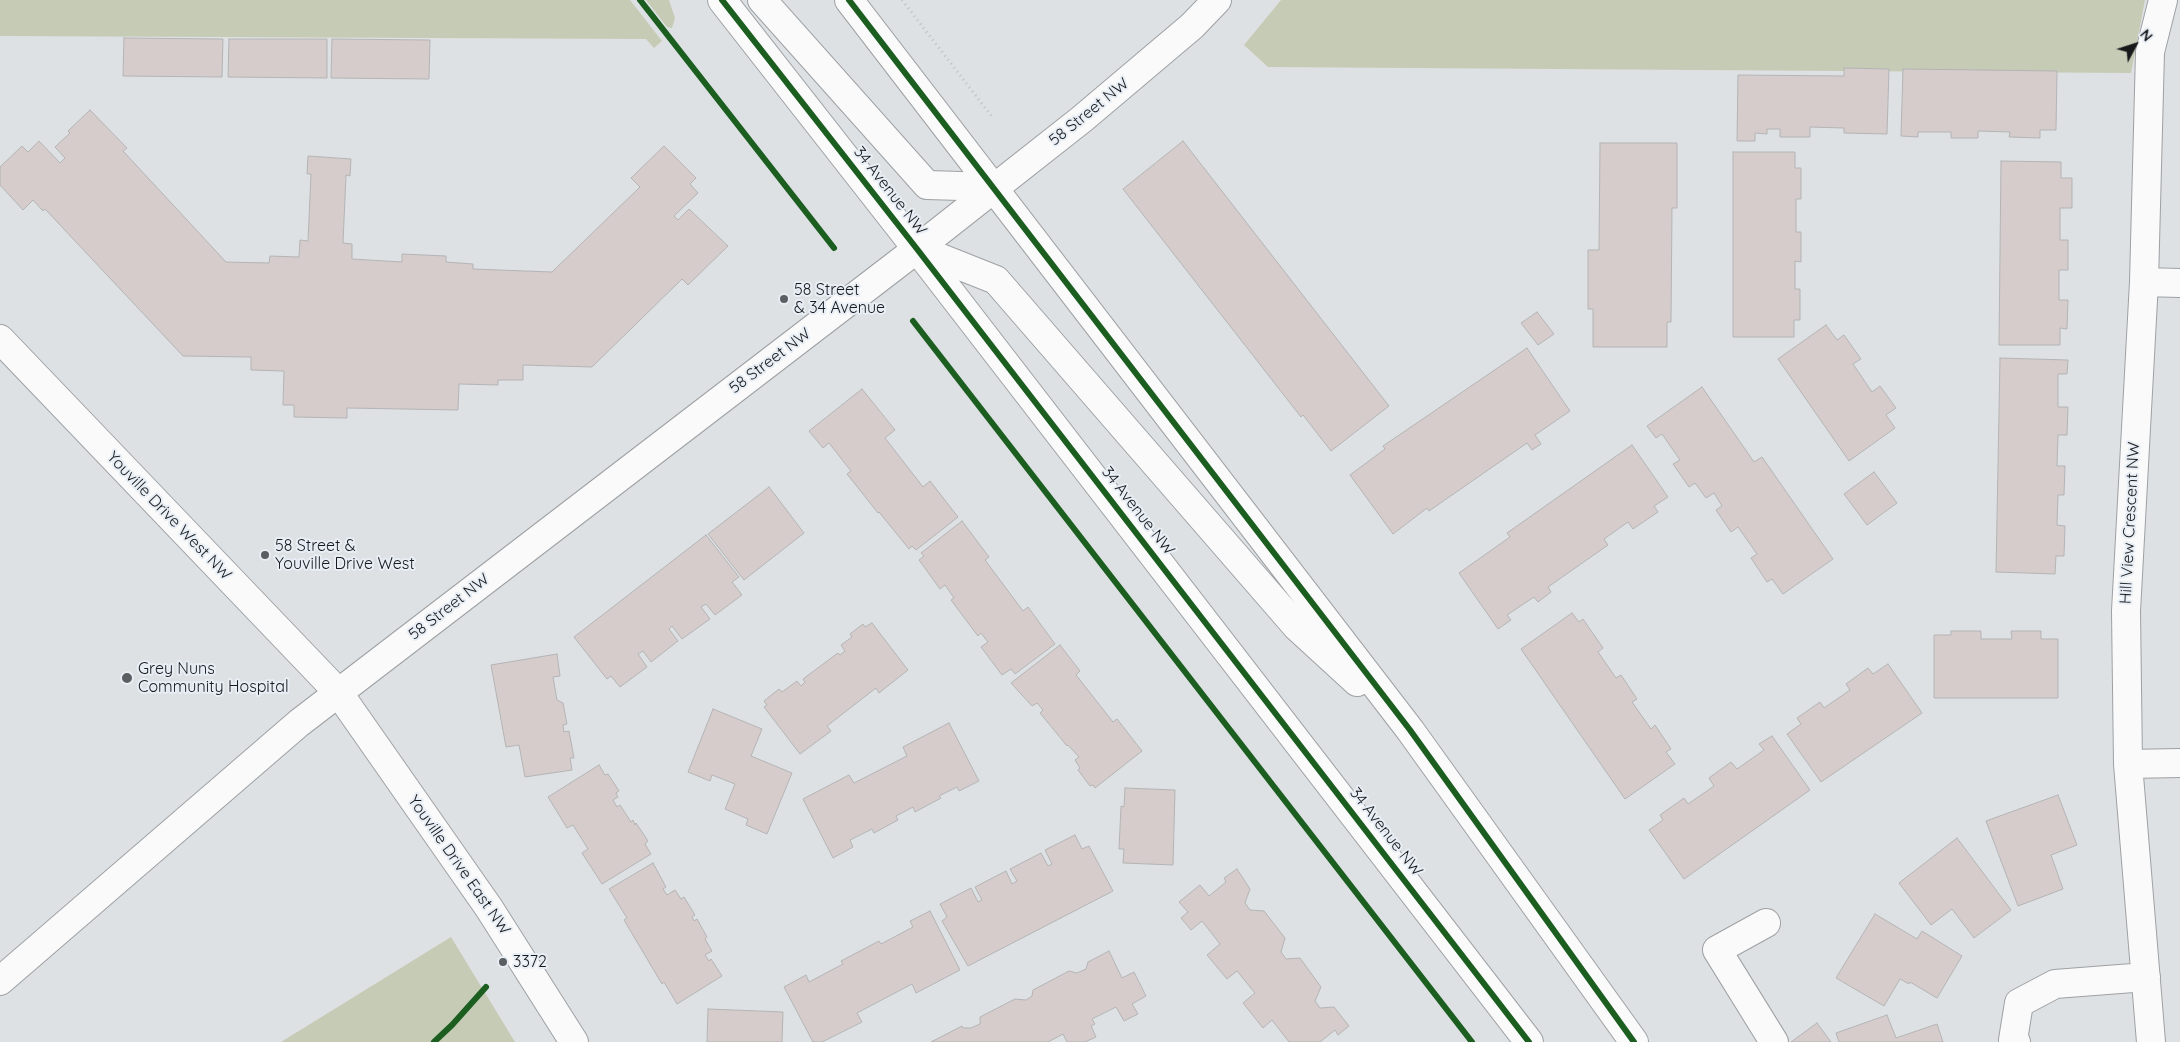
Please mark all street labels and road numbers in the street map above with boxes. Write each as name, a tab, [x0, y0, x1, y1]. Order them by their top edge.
street label: 58 Street NW	[1045, 74, 1133, 150]
street label: 34 Avenue NW	[849, 143, 931, 239]
street label: 58 Street NW	[726, 324, 814, 398]
street label: Hill View Crescent NW	[2116, 441, 2144, 605]
street label: Youville Drive West NW	[103, 448, 235, 584]
street label: 34 Avenue NW	[1097, 463, 1179, 559]
street label: 58 Street NW	[405, 570, 493, 644]
street label: 34 Avenue NW	[1345, 784, 1427, 880]
street label: Youville Drive East NW	[404, 792, 514, 938]

